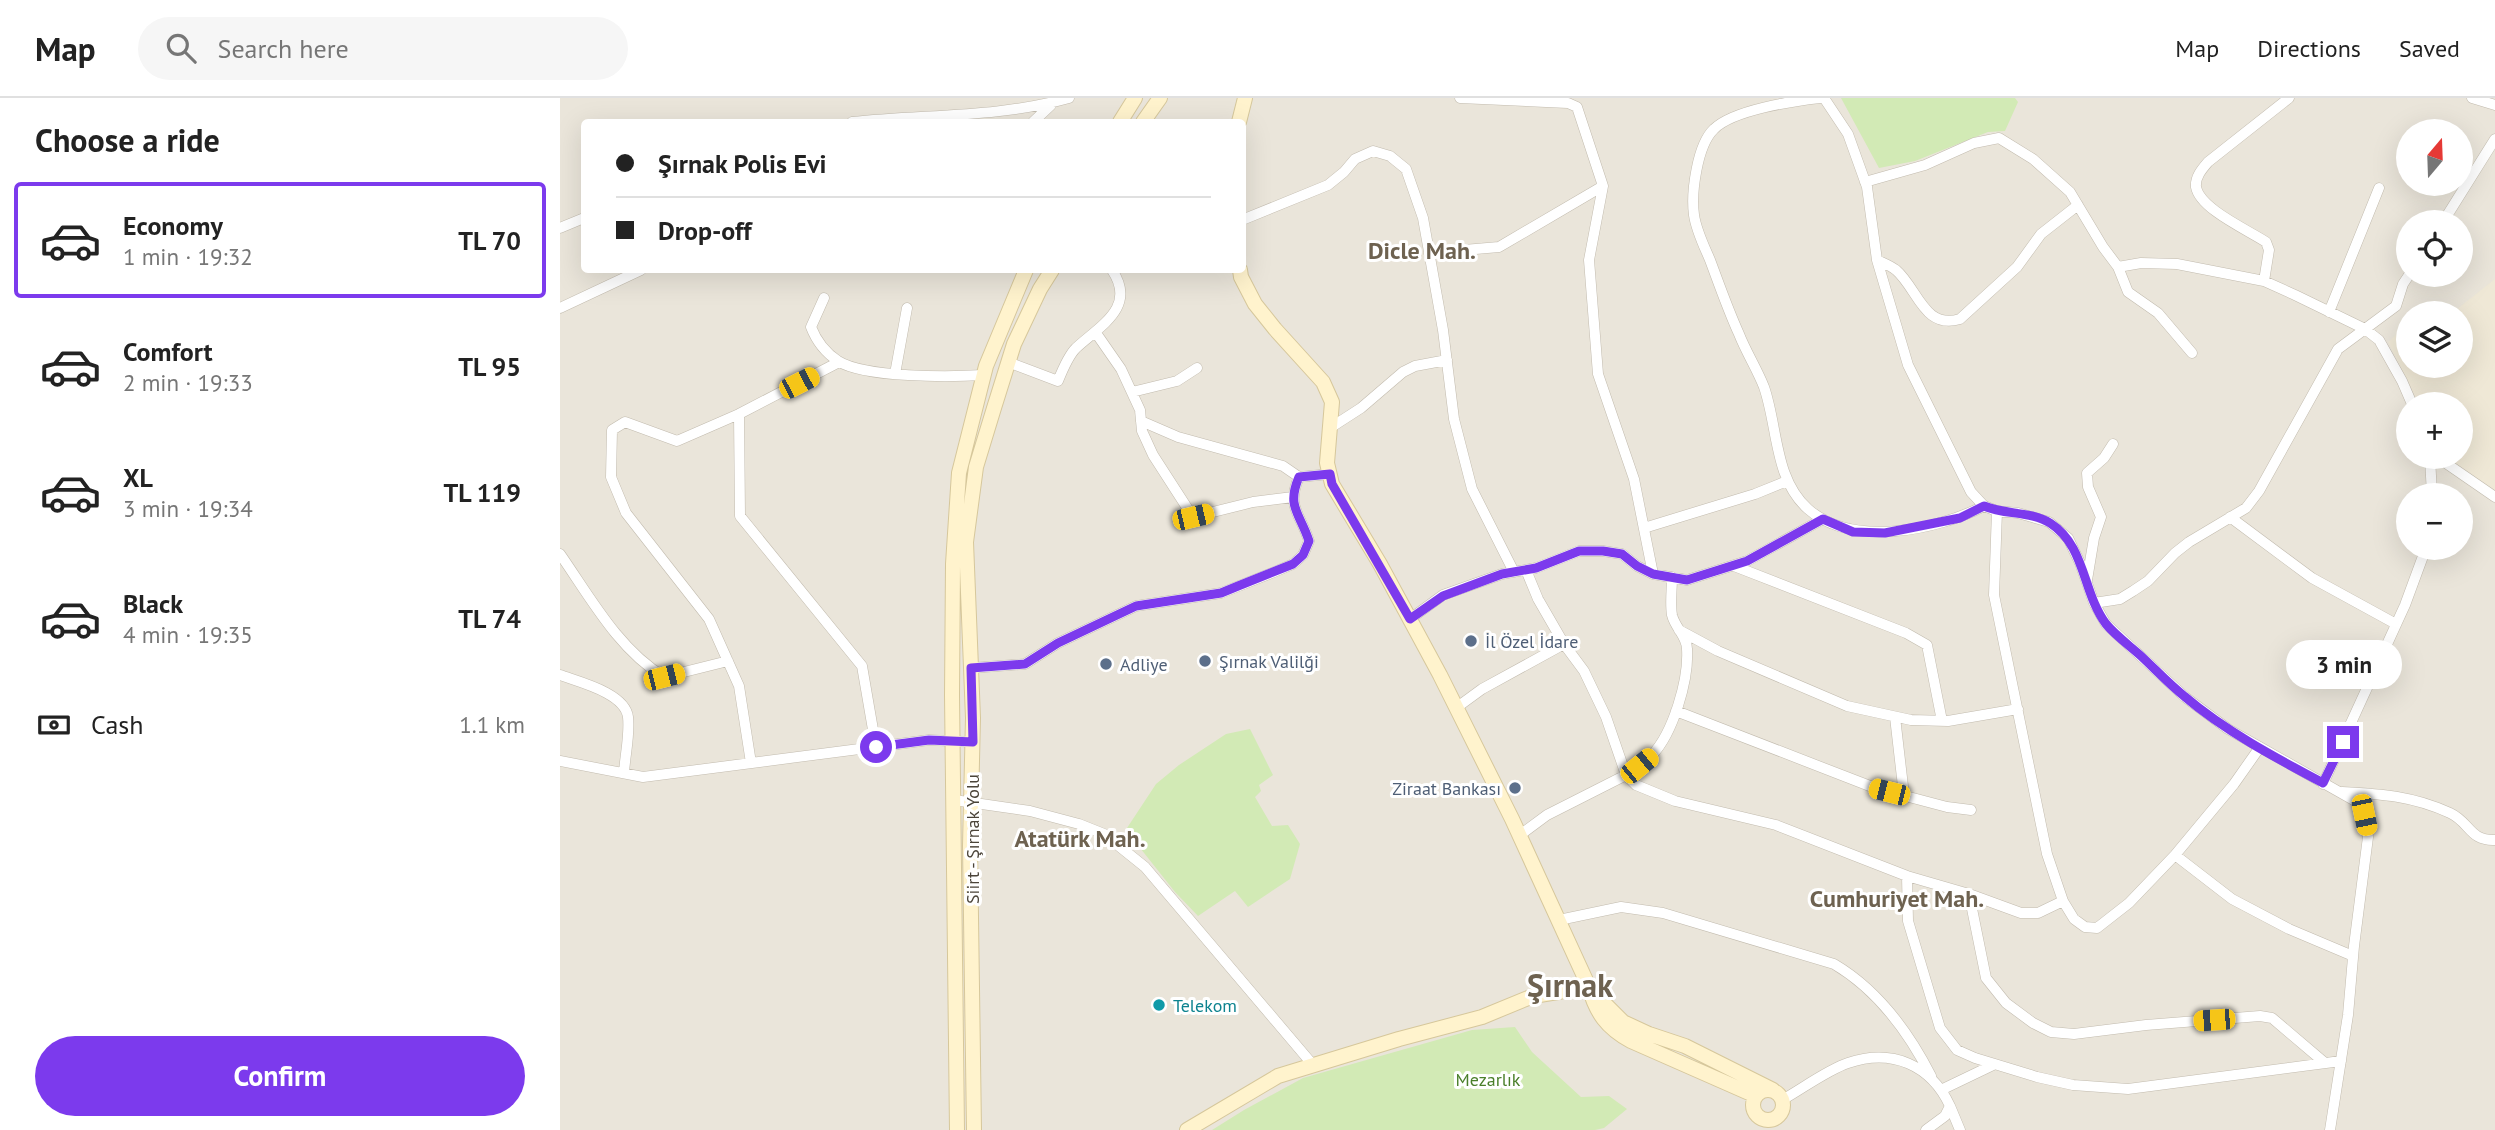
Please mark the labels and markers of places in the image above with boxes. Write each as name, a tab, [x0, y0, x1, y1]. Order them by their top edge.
place label: İl Özel İdare	[1485, 630, 1578, 653]
marker: İl Özel İdare	[1463, 633, 1479, 649]
place label: Şırnak Valilği	[1219, 650, 1319, 673]
place label: Adliye	[1120, 653, 1168, 676]
marker: Şırnak Valilği	[1197, 653, 1213, 669]
marker: Adliye	[1098, 656, 1114, 672]
place label: Ziraat Bankası	[1392, 777, 1501, 800]
marker: Ziraat Bankası	[1507, 780, 1523, 796]
place label: Telekom	[1173, 994, 1237, 1017]
marker: Telekom	[1151, 997, 1167, 1013]

